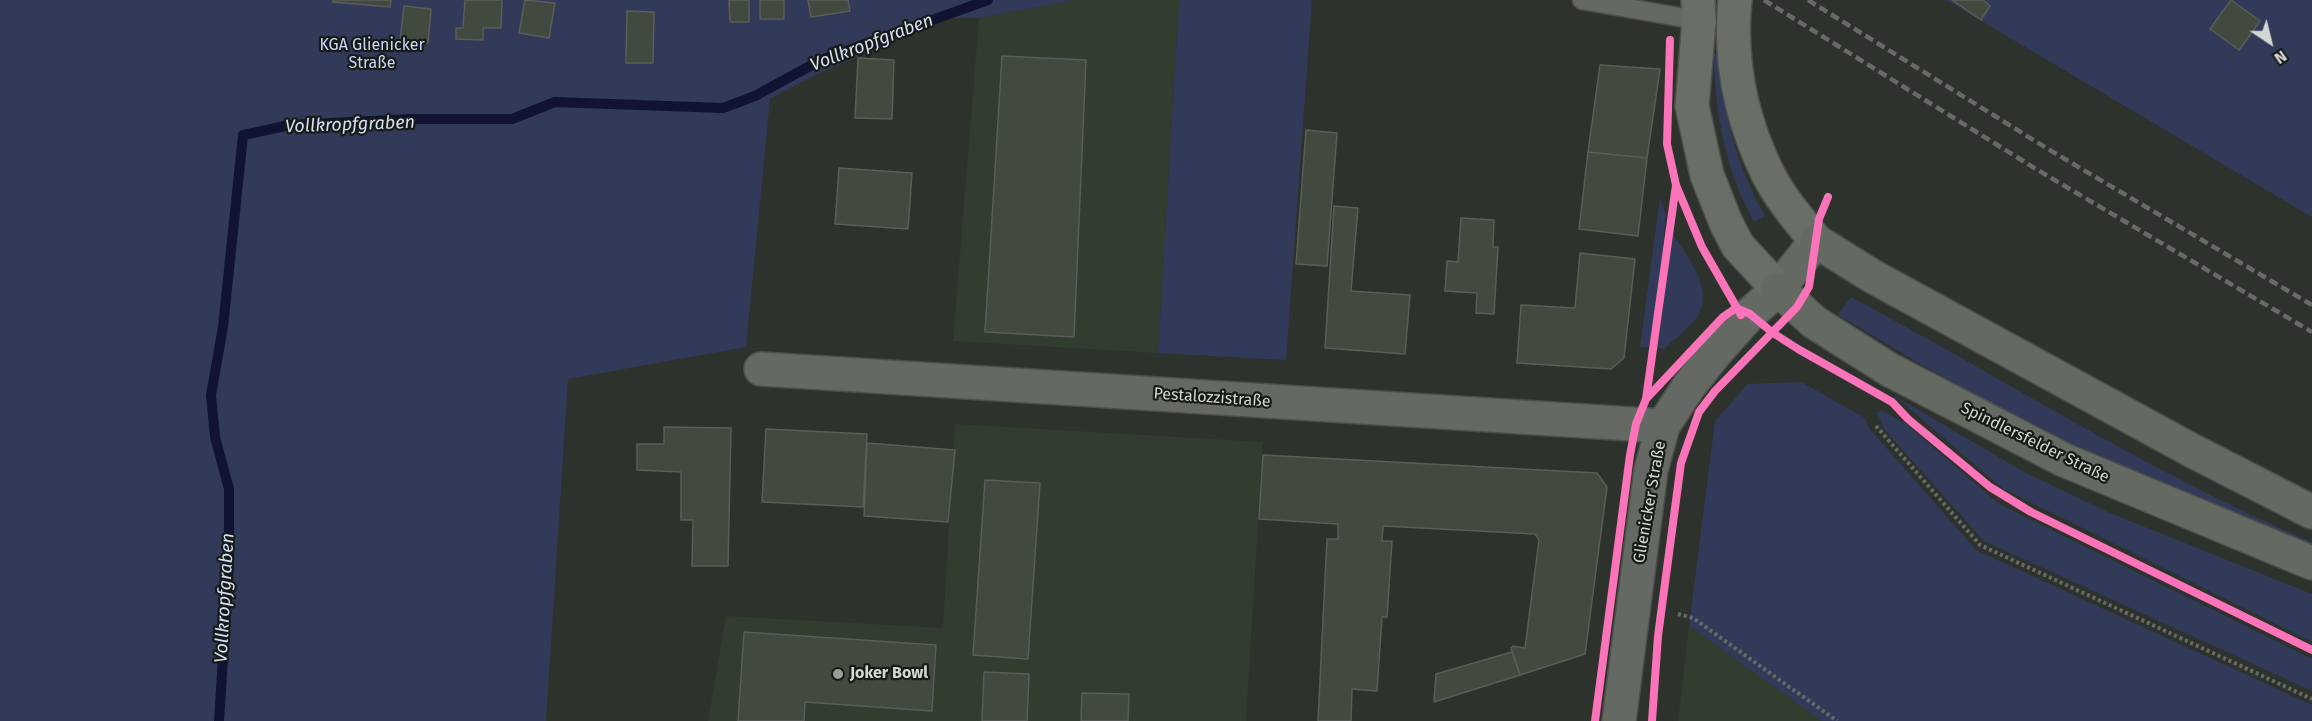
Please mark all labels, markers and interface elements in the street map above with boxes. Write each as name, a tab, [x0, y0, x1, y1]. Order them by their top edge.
water label: Vollkropfgraben	[807, 10, 937, 76]
north arrow	[2240, 12, 2300, 72]
park label: KGA Glienicker Straße	[319, 36, 425, 74]
text: N	[2271, 46, 2290, 68]
water label: Vollkropfgraben	[285, 112, 415, 138]
street label: Pestalozzistraße	[1153, 384, 1271, 412]
street label: Spindlersfelder Straße	[1958, 399, 2112, 487]
street label: Glienicker Straße	[1630, 439, 1670, 565]
water label: Vollkropfgraben	[211, 532, 239, 664]
place label: Joker Bowl	[850, 664, 928, 684]
marker: Joker Bowl	[831, 667, 845, 681]

